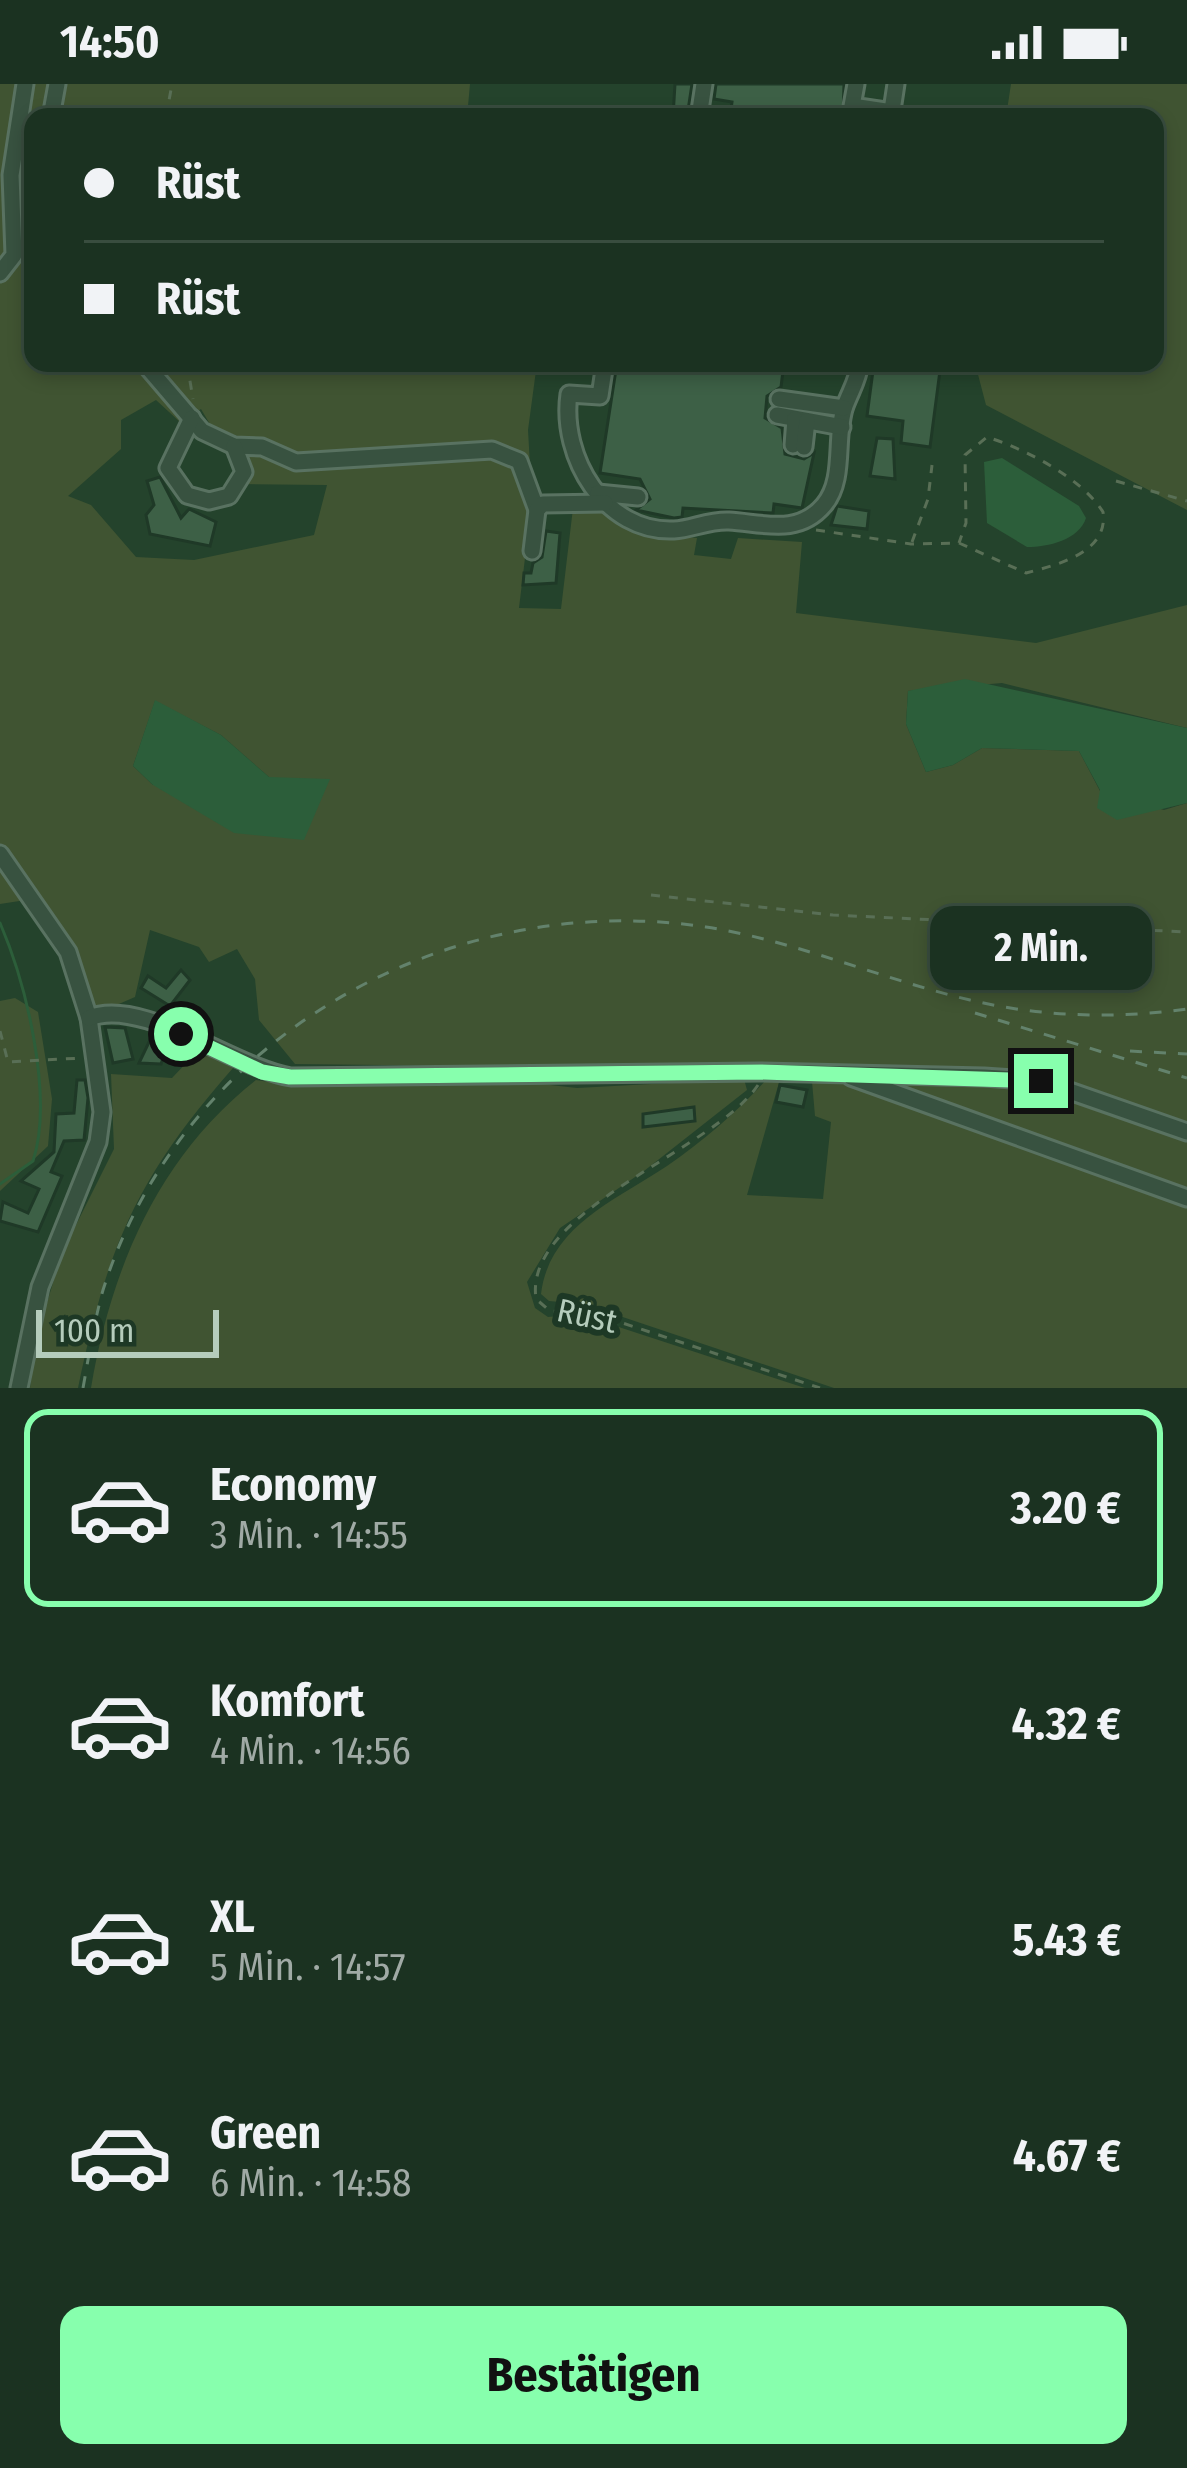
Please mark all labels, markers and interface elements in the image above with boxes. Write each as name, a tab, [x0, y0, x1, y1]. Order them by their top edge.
text: 14:50	[60, 15, 160, 69]
text: Rüst	[156, 156, 240, 210]
text: Rüst	[156, 272, 240, 326]
callout: 2 Min.	[930, 907, 1152, 991]
text: 2 Min.	[994, 925, 1088, 971]
route start	[154, 1007, 208, 1061]
route end	[1014, 1054, 1068, 1108]
street label: Rüst	[553, 1290, 621, 1342]
scale bar	[36, 1304, 219, 1357]
text: 100 m	[54, 1311, 134, 1351]
icon: car	[66, 1454, 174, 1562]
text: Economy	[210, 1458, 376, 1512]
text: 3.20 €	[1011, 1481, 1121, 1535]
text: 3 Min. · 14:55	[210, 1512, 408, 1558]
icon: car	[66, 1670, 174, 1778]
text: Komfort	[210, 1674, 364, 1728]
text: 4.32 €	[1012, 1697, 1121, 1751]
text: 4 Min. · 14:56	[210, 1728, 411, 1774]
icon: car	[66, 1886, 174, 1994]
text: XL	[210, 1890, 255, 1944]
text: 5.43 €	[1012, 1913, 1121, 1967]
text: 5 Min. · 14:57	[210, 1944, 405, 1990]
icon: car	[66, 2102, 174, 2210]
text: Green	[210, 2106, 321, 2160]
text: 4.67 €	[1013, 2129, 1121, 2183]
text: 6 Min. · 14:58	[210, 2160, 411, 2206]
button: Bestätigen	[60, 2306, 1127, 2444]

